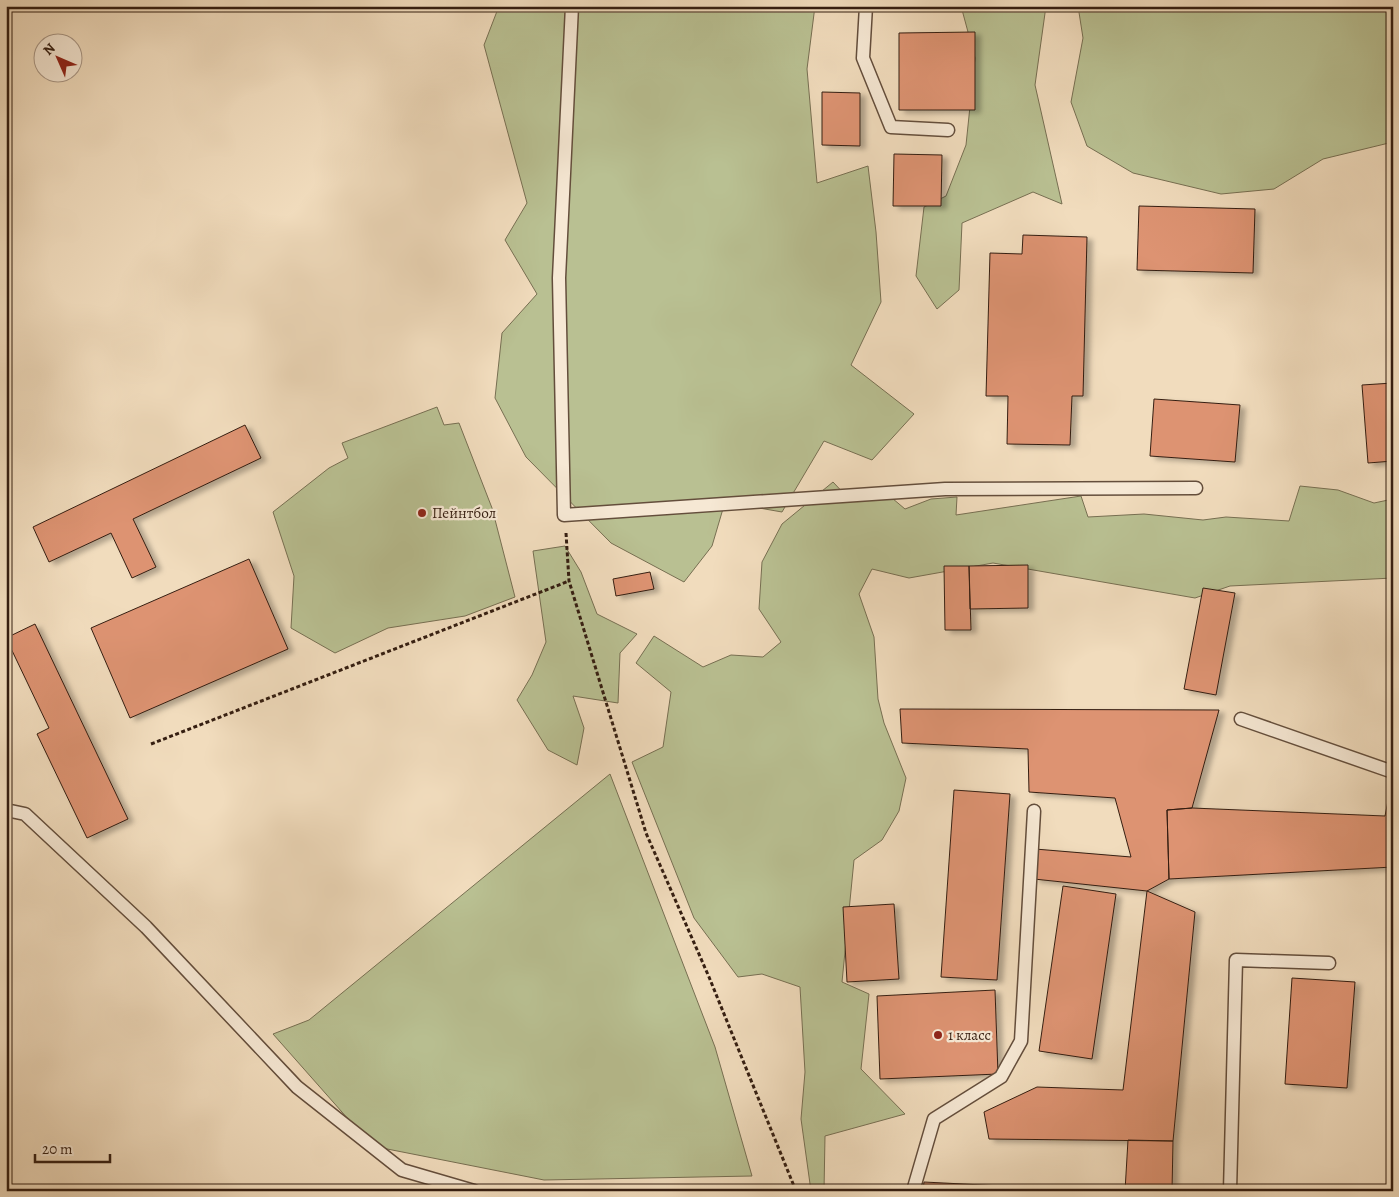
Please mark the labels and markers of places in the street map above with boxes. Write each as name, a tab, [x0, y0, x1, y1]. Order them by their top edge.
place label: Пейнтбол	[432, 503, 496, 523]
marker: Пейнтбол	[416, 507, 428, 519]
place label: 1 класс	[948, 1025, 991, 1045]
marker: 1 класс	[932, 1029, 944, 1041]

